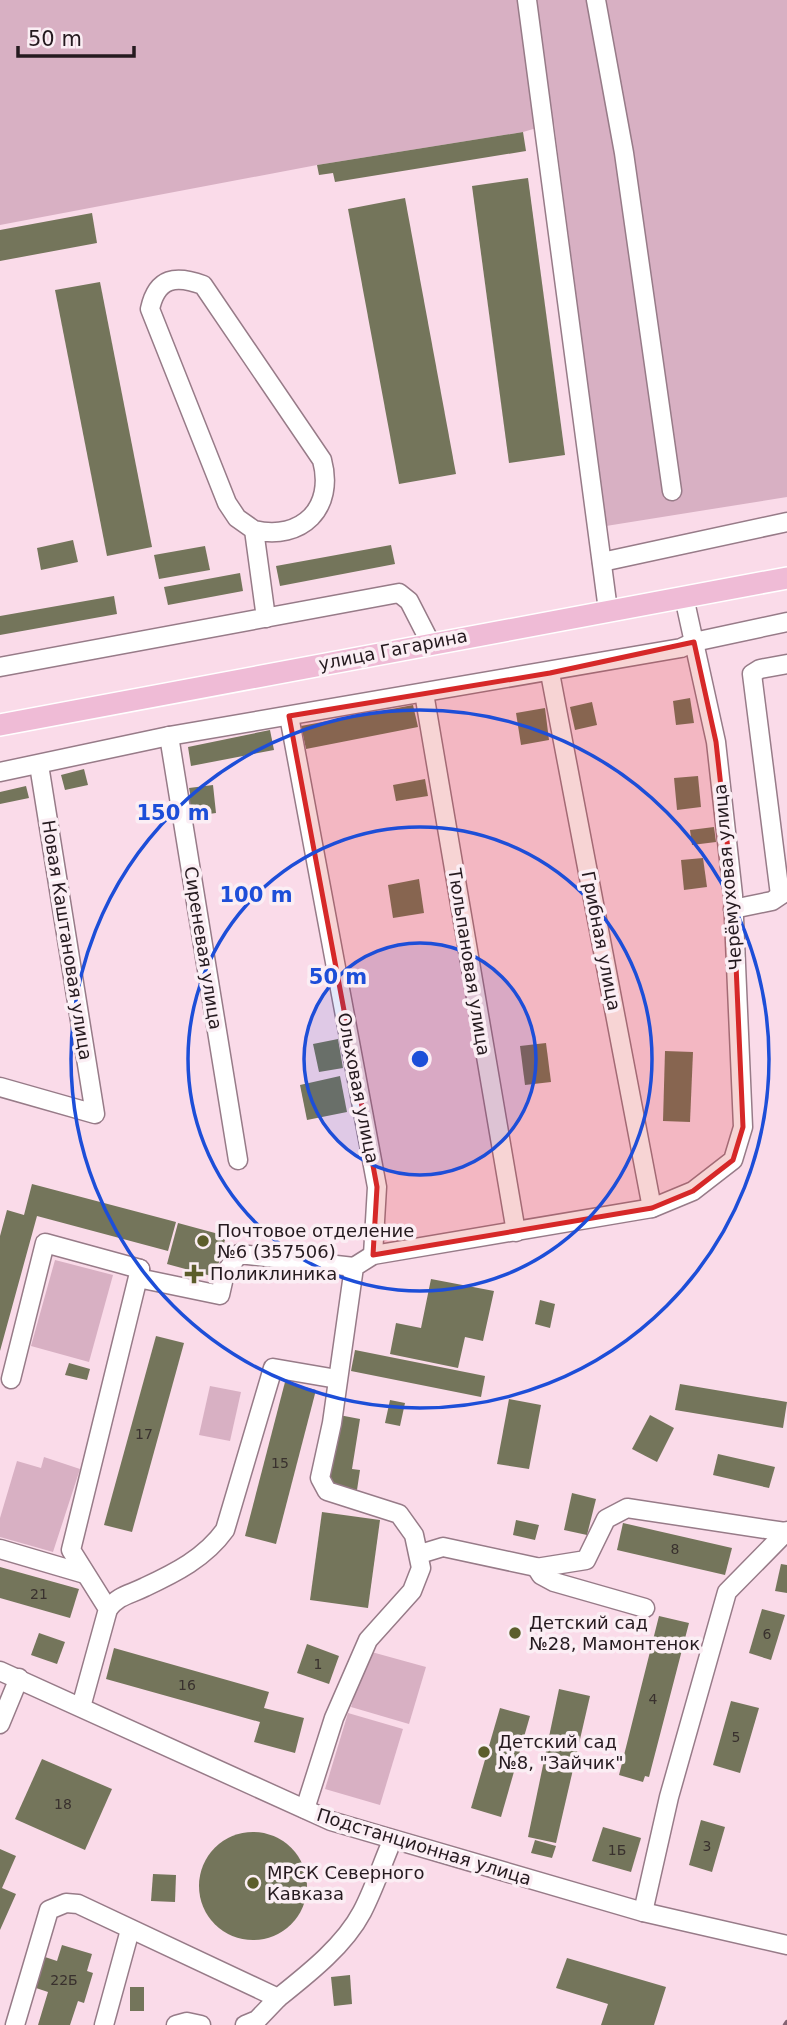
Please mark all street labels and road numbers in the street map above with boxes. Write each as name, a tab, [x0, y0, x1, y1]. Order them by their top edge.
street label: улица Гагарина	[317, 625, 469, 674]
street label: Черёмуховая улица	[709, 783, 746, 971]
street label: Новая Каштановая улица	[38, 818, 97, 1061]
street label: Сиреневая улица	[180, 865, 227, 1031]
street label: Тюльпановая улица	[444, 866, 495, 1057]
street label: Грибная улица	[578, 869, 625, 1012]
street label: Ольховая улица	[334, 1011, 383, 1165]
street label: Подстанционная улица	[314, 1804, 534, 1889]

